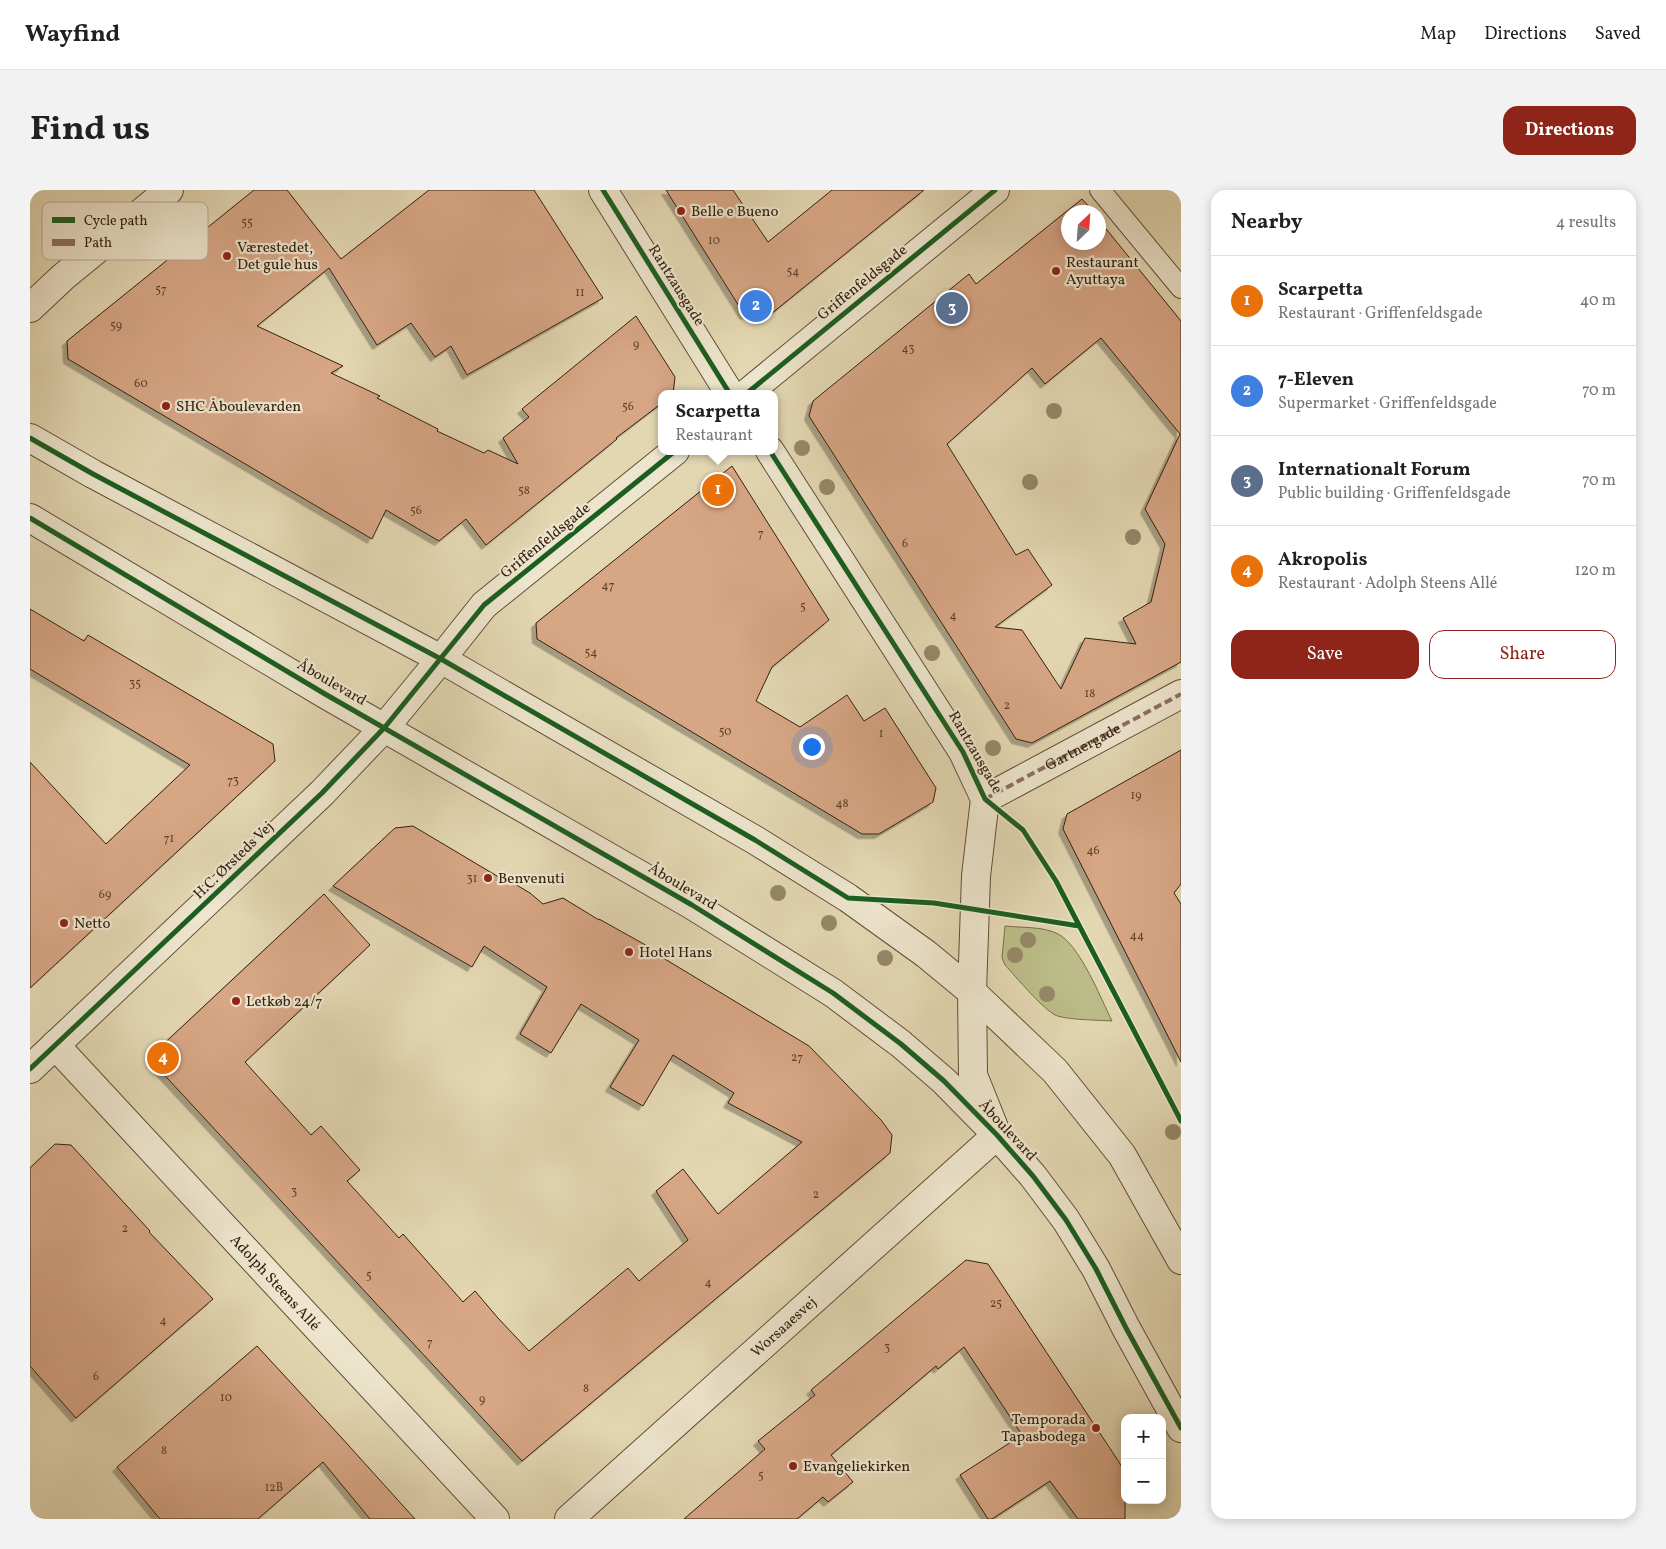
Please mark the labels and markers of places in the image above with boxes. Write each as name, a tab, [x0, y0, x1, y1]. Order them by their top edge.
place label: Belle e Bueno	[691, 202, 779, 223]
marker: Belle e Bueno	[675, 205, 687, 217]
place label: Værestedet, Det gule hus	[237, 238, 318, 276]
marker: Værestedet, Det gule hus	[221, 250, 233, 262]
place label: Restaurant Ayuttaya	[1066, 253, 1139, 291]
marker: Restaurant Ayuttaya	[1050, 265, 1062, 277]
pin: 2	[740, 287, 772, 325]
pin: 3	[936, 289, 968, 327]
place label: SHC Åboulevarden	[176, 397, 301, 418]
marker: SHC Åboulevarden	[160, 400, 172, 412]
pin: 1	[702, 471, 734, 509]
place label: Benvenuti	[498, 869, 565, 890]
marker: Benvenuti	[482, 872, 494, 884]
place label: Netto	[74, 914, 110, 935]
marker: Netto	[58, 917, 70, 929]
place label: Hotel Hans	[639, 943, 712, 964]
marker: Hotel Hans	[623, 946, 635, 958]
place label: Letkøb 24/7	[246, 992, 323, 1013]
marker: Letkøb 24/7	[230, 995, 242, 1007]
pin: 4	[147, 1039, 179, 1077]
place label: Temporada Tapasbodega	[1001, 1410, 1086, 1448]
marker: Temporada Tapasbodega	[1090, 1422, 1102, 1434]
place label: Evangeliekirken	[803, 1457, 910, 1478]
marker: Evangeliekirken	[787, 1460, 799, 1472]

